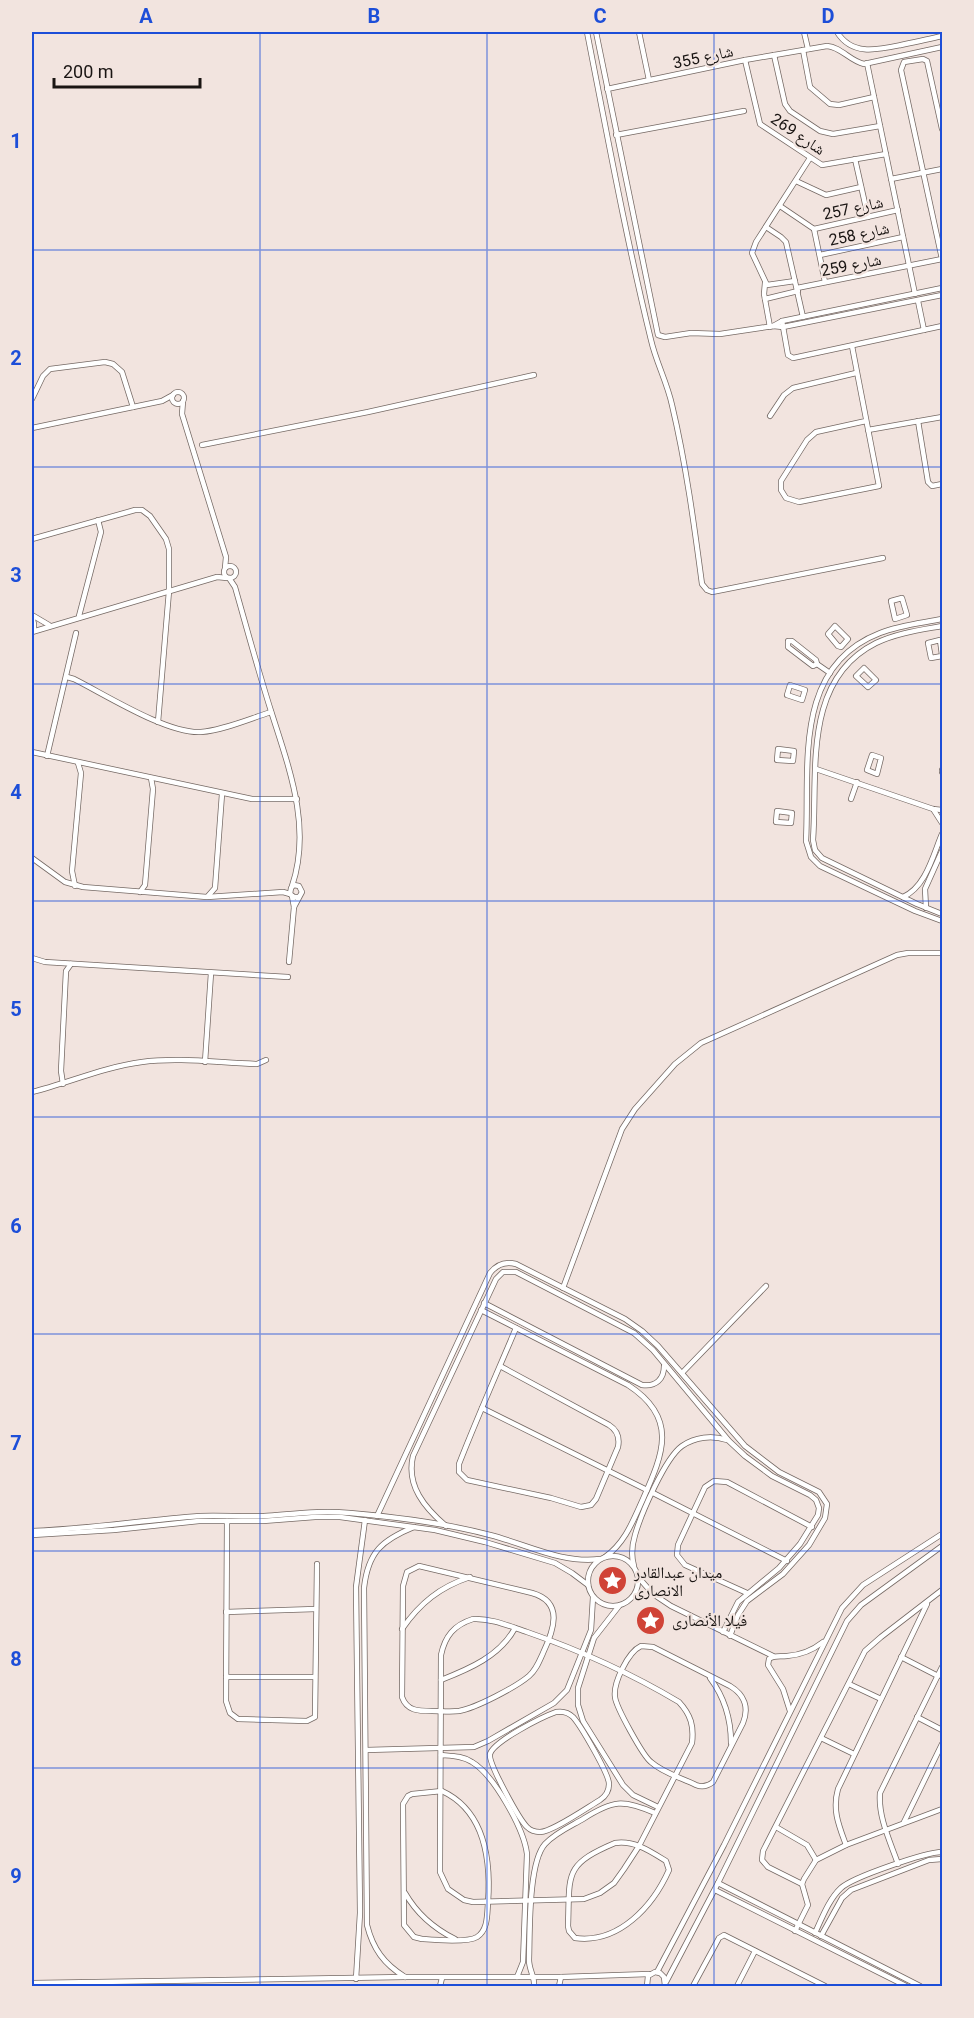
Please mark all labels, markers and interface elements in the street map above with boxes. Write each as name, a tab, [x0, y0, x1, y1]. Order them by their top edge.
text: A	[139, 4, 153, 28]
text: B	[368, 4, 380, 28]
text: C	[593, 4, 607, 28]
text: D	[822, 4, 835, 28]
street label: شارع 355	[671, 41, 735, 74]
scale bar	[54, 51, 200, 89]
text: 200 m	[63, 61, 114, 82]
street label: شارع 269	[767, 109, 829, 160]
text: 1	[10, 129, 22, 153]
street label: شارع 257	[821, 192, 885, 225]
street label: شارع 258	[827, 218, 891, 251]
street label: شارع 259	[819, 250, 883, 281]
text: 2	[10, 346, 22, 370]
text: 3	[10, 563, 22, 587]
text: 4	[10, 780, 22, 804]
text: 5	[10, 997, 22, 1021]
text: 6	[10, 1214, 22, 1238]
text: 7	[10, 1431, 22, 1455]
place label: ميدان عبدالقادر الانصارى	[633, 1563, 722, 1601]
place icon: ميدان عبدالقادر الانصارى	[597, 1565, 629, 1597]
place icon: فيلا الأنصارى	[635, 1604, 667, 1636]
place label: فيلا الأنصارى	[672, 1611, 747, 1631]
text: 8	[10, 1647, 22, 1671]
text: 9	[10, 1864, 22, 1888]

